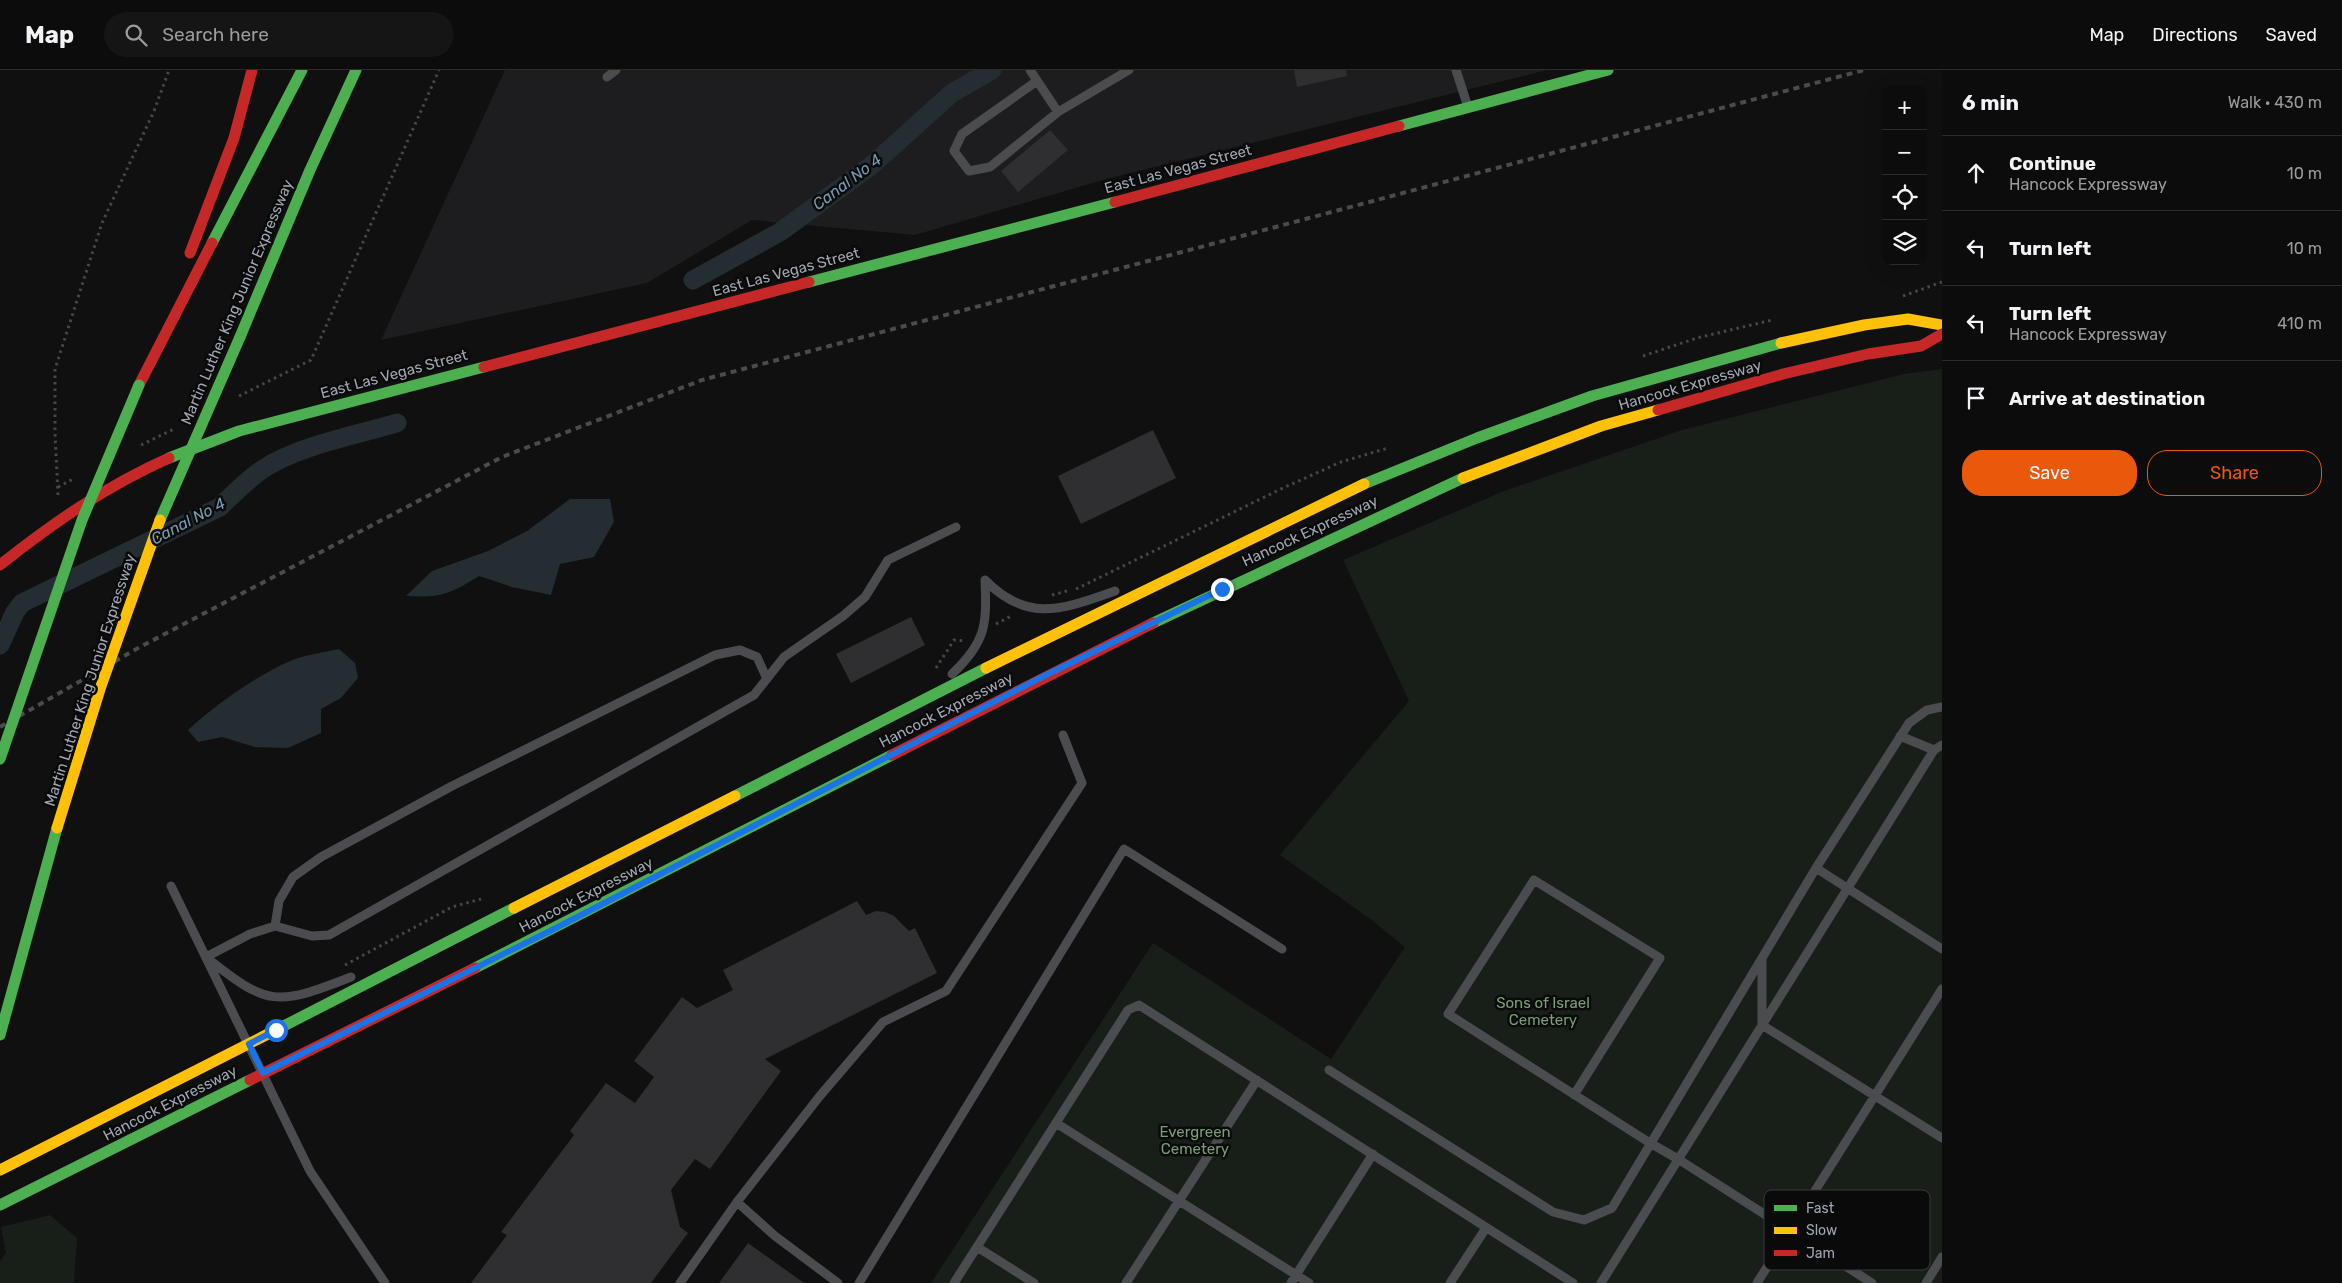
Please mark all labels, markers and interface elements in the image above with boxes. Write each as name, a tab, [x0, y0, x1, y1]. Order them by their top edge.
search box	[104, 12, 454, 57]
text: Map	[25, 21, 74, 49]
icon: search	[122, 21, 150, 49]
text: Search here	[162, 23, 269, 46]
text: Map	[2089, 24, 2124, 46]
text: Directions	[2152, 24, 2238, 46]
text: Saved	[2266, 24, 2317, 46]
map controls	[1882, 85, 1927, 265]
button: +	[1882, 85, 1927, 130]
text: 6 min	[1962, 90, 2019, 115]
text: Walk · 430 m	[2228, 93, 2322, 112]
button: −	[1882, 130, 1927, 175]
street label: East Las Vegas Street	[1102, 141, 1254, 197]
water label: Canal No 4	[809, 150, 885, 214]
text: Continue	[2009, 152, 2096, 175]
icon: ahead	[1962, 159, 1990, 187]
text: 10 m	[2287, 164, 2322, 183]
button: locate	[1882, 175, 1927, 220]
text: Hancock Expressway	[2009, 175, 2167, 194]
street label: Martin Luther King Junior Expressway	[177, 177, 297, 427]
button: layers	[1882, 220, 1927, 265]
icon: left	[1962, 234, 1990, 262]
text: Turn left	[2009, 237, 2091, 260]
text: 10 m	[2287, 239, 2322, 258]
street label: East Las Vegas Street	[710, 244, 862, 300]
text: Turn left	[2009, 302, 2091, 325]
icon: left	[1962, 309, 1990, 337]
text: 410 m	[2277, 314, 2322, 333]
text: Hancock Expressway	[2009, 325, 2167, 344]
street label: East Las Vegas Street	[318, 346, 470, 402]
street label: Hancock Expressway	[1616, 356, 1764, 414]
icon: arrive	[1962, 384, 1990, 412]
text: Arrive at destination	[2009, 387, 2205, 410]
button: Save	[1962, 450, 2137, 496]
button: Share	[2147, 450, 2322, 496]
street label: Hancock Expressway	[1239, 492, 1381, 570]
water label: Canal No 4	[148, 494, 228, 548]
street label: Martin Luther King Junior Expressway	[41, 551, 139, 809]
route end	[1211, 578, 1234, 601]
street label: Hancock Expressway	[876, 668, 1016, 752]
street label: Hancock Expressway	[516, 853, 656, 937]
park label: Sons of Israel Cemetery	[1496, 994, 1590, 1029]
route start	[265, 1019, 288, 1042]
street label: Hancock Expressway	[100, 1061, 240, 1145]
park label: Evergreen Cemetery	[1159, 1123, 1231, 1158]
legend	[1764, 1190, 1930, 1270]
text: Fast	[1806, 1200, 1835, 1217]
text: Slow	[1806, 1222, 1837, 1239]
text: Jam	[1806, 1245, 1835, 1262]

